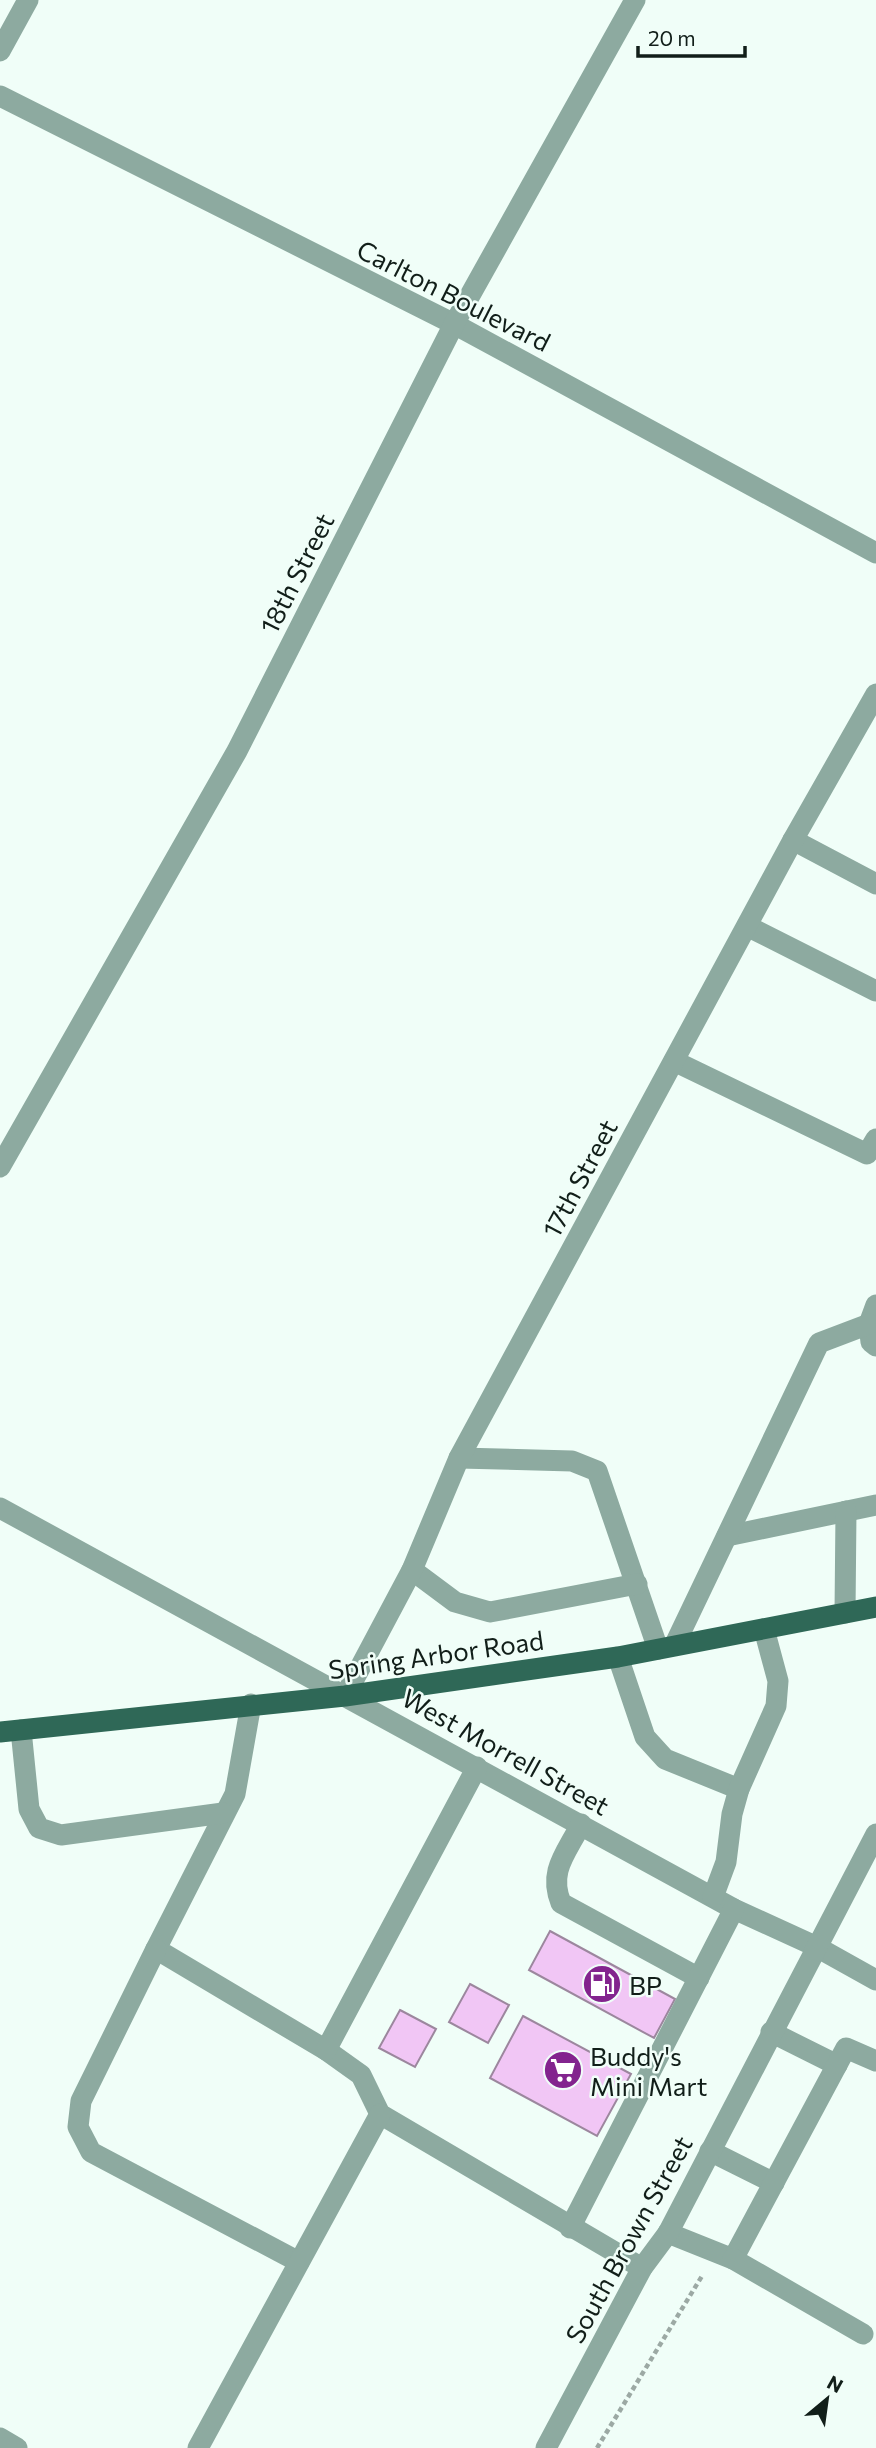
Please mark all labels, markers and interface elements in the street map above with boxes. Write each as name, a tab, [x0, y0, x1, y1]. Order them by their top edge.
scale bar	[638, 14, 745, 58]
text: 20 m	[648, 25, 696, 50]
street label: Carlton Boulevard	[352, 233, 556, 357]
street label: 18th Street	[252, 508, 340, 638]
street label: 17th Street	[535, 1114, 623, 1242]
street label: Spring Arbor Road	[326, 1624, 546, 1684]
street label: West Morrell Street	[397, 1681, 615, 1821]
fuel station icon: BP	[581, 1963, 623, 2005]
place label: BP	[629, 1969, 662, 2000]
place label: Buddy's Mini Mart	[590, 2040, 707, 2101]
supermarket icon: Buddy's Mini Mart	[542, 2049, 584, 2091]
street label: South Brown Street	[558, 2130, 698, 2348]
north arrow	[792, 2364, 862, 2434]
text: N	[824, 2370, 847, 2397]

